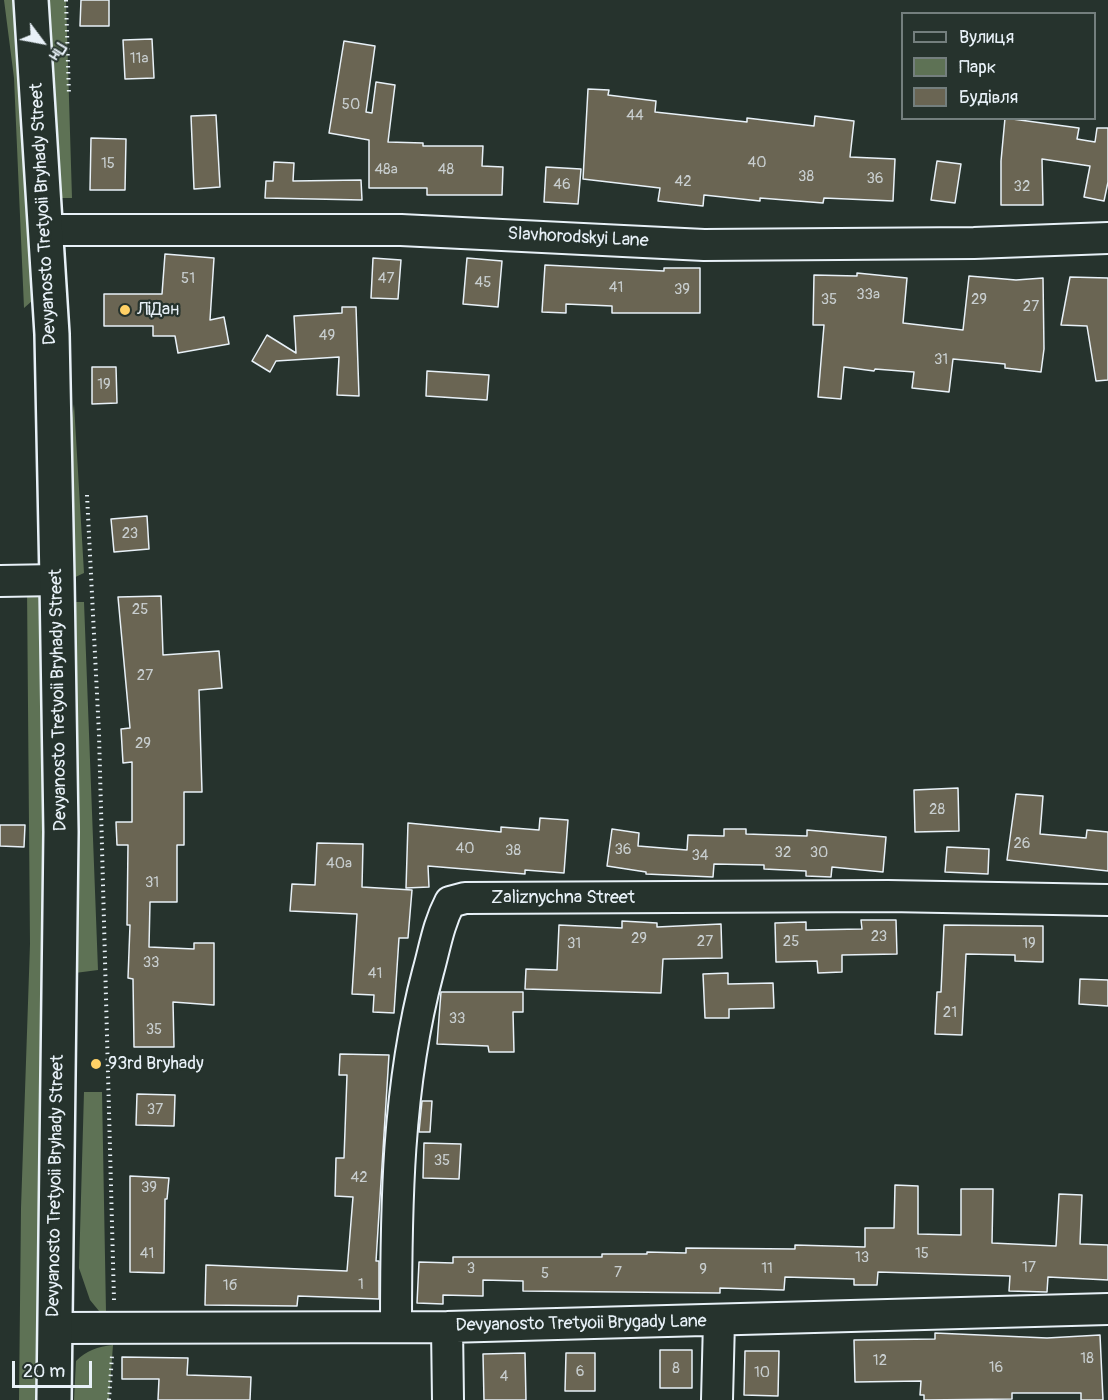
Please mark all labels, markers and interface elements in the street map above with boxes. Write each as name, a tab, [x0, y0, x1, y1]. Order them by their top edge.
north arrow	[12, 12, 72, 72]
legend	[901, 12, 1096, 120]
text: Вулиця	[959, 26, 1014, 49]
text: Пн	[44, 39, 70, 64]
house number: 11а	[130, 50, 148, 68]
text: Парк	[959, 56, 996, 79]
street label: Devyanosto Tretyoii Bryhady Street	[26, 82, 62, 346]
text: Будівля	[959, 86, 1018, 109]
house number: 50	[342, 96, 360, 114]
house number: 44	[626, 107, 644, 125]
house number: 40	[748, 154, 766, 172]
house number: 15	[101, 155, 115, 173]
house number: 48а	[374, 161, 398, 179]
house number: 48	[438, 161, 454, 179]
house number: 38	[798, 168, 814, 186]
house number: 36	[866, 170, 884, 188]
house number: 42	[674, 173, 692, 191]
house number: 46	[553, 176, 571, 194]
house number: 32	[1014, 178, 1030, 196]
street label: Slavhorodskyi Lane	[507, 224, 649, 252]
house number: 51	[181, 270, 195, 288]
house number: 47	[378, 270, 394, 288]
house number: 45	[475, 274, 491, 292]
house number: 41	[609, 279, 623, 297]
house number: 39	[674, 281, 690, 299]
house number: 33а	[856, 286, 880, 304]
house number: 35	[821, 291, 837, 309]
house number: 29	[971, 291, 987, 309]
house number: 27	[1023, 298, 1039, 316]
place label: ЛіДан	[137, 299, 179, 321]
marker: ЛіДан	[118, 303, 132, 317]
house number: 49	[319, 327, 335, 345]
house number: 31	[934, 351, 948, 369]
house number: 19	[97, 376, 111, 394]
house number: 23	[122, 525, 138, 543]
street label: Devyanosto Tretyoii Bryhady Street	[46, 569, 72, 831]
house number: 25	[132, 601, 148, 619]
house number: 27	[137, 667, 153, 685]
house number: 29	[135, 735, 151, 753]
house number: 28	[929, 801, 945, 819]
house number: 26	[1013, 835, 1031, 853]
house number: 40	[456, 840, 474, 858]
house number: 36	[614, 841, 632, 859]
house number: 38	[505, 842, 521, 860]
house number: 32	[775, 844, 791, 862]
house number: 30	[810, 844, 828, 862]
house number: 34	[691, 847, 709, 865]
house number: 40а	[326, 855, 352, 873]
house number: 31	[145, 874, 159, 892]
street label: Zaliznychna Street	[491, 887, 635, 909]
house number: 23	[871, 928, 887, 946]
house number: 29	[631, 930, 647, 948]
house number: 27	[697, 933, 713, 951]
house number: 25	[783, 933, 799, 951]
house number: 31	[567, 935, 581, 953]
house number: 19	[1022, 935, 1036, 953]
house number: 33	[143, 954, 159, 972]
house number: 41	[368, 965, 382, 983]
house number: 21	[943, 1004, 957, 1022]
house number: 33	[449, 1010, 465, 1028]
house number: 35	[146, 1021, 162, 1039]
place label: 93rd Bryhady	[108, 1053, 204, 1075]
street label: Devyanosto Tretyoii Bryhady Street	[43, 1055, 69, 1317]
marker: 93rd Bryhady	[89, 1057, 103, 1071]
house number: 37	[147, 1101, 163, 1119]
house number: 35	[434, 1152, 450, 1170]
house number: 42	[350, 1169, 368, 1187]
house number: 39	[141, 1179, 157, 1197]
house number: 41	[140, 1245, 154, 1263]
house number: 15	[915, 1245, 929, 1263]
house number: 13	[855, 1249, 869, 1267]
house number: 17	[1022, 1259, 1036, 1277]
house number: 3	[467, 1260, 475, 1278]
house number: 11	[761, 1260, 773, 1278]
house number: 9	[699, 1261, 707, 1279]
house number: 7	[614, 1264, 622, 1282]
house number: 5	[541, 1265, 549, 1283]
house number: 1	[358, 1276, 364, 1294]
house number: 1б	[223, 1277, 237, 1295]
street label: Devyanosto Tretyoii Brygady Lane	[455, 1311, 707, 1337]
scale bar	[15, 1349, 94, 1387]
house number: 18	[1080, 1350, 1094, 1368]
house number: 12	[873, 1352, 887, 1370]
house number: 16	[989, 1359, 1003, 1377]
text: 20 m	[23, 1360, 65, 1383]
house number: 8	[672, 1360, 680, 1378]
house number: 6	[576, 1363, 584, 1381]
house number: 10	[754, 1364, 770, 1382]
house number: 4	[500, 1368, 508, 1386]

